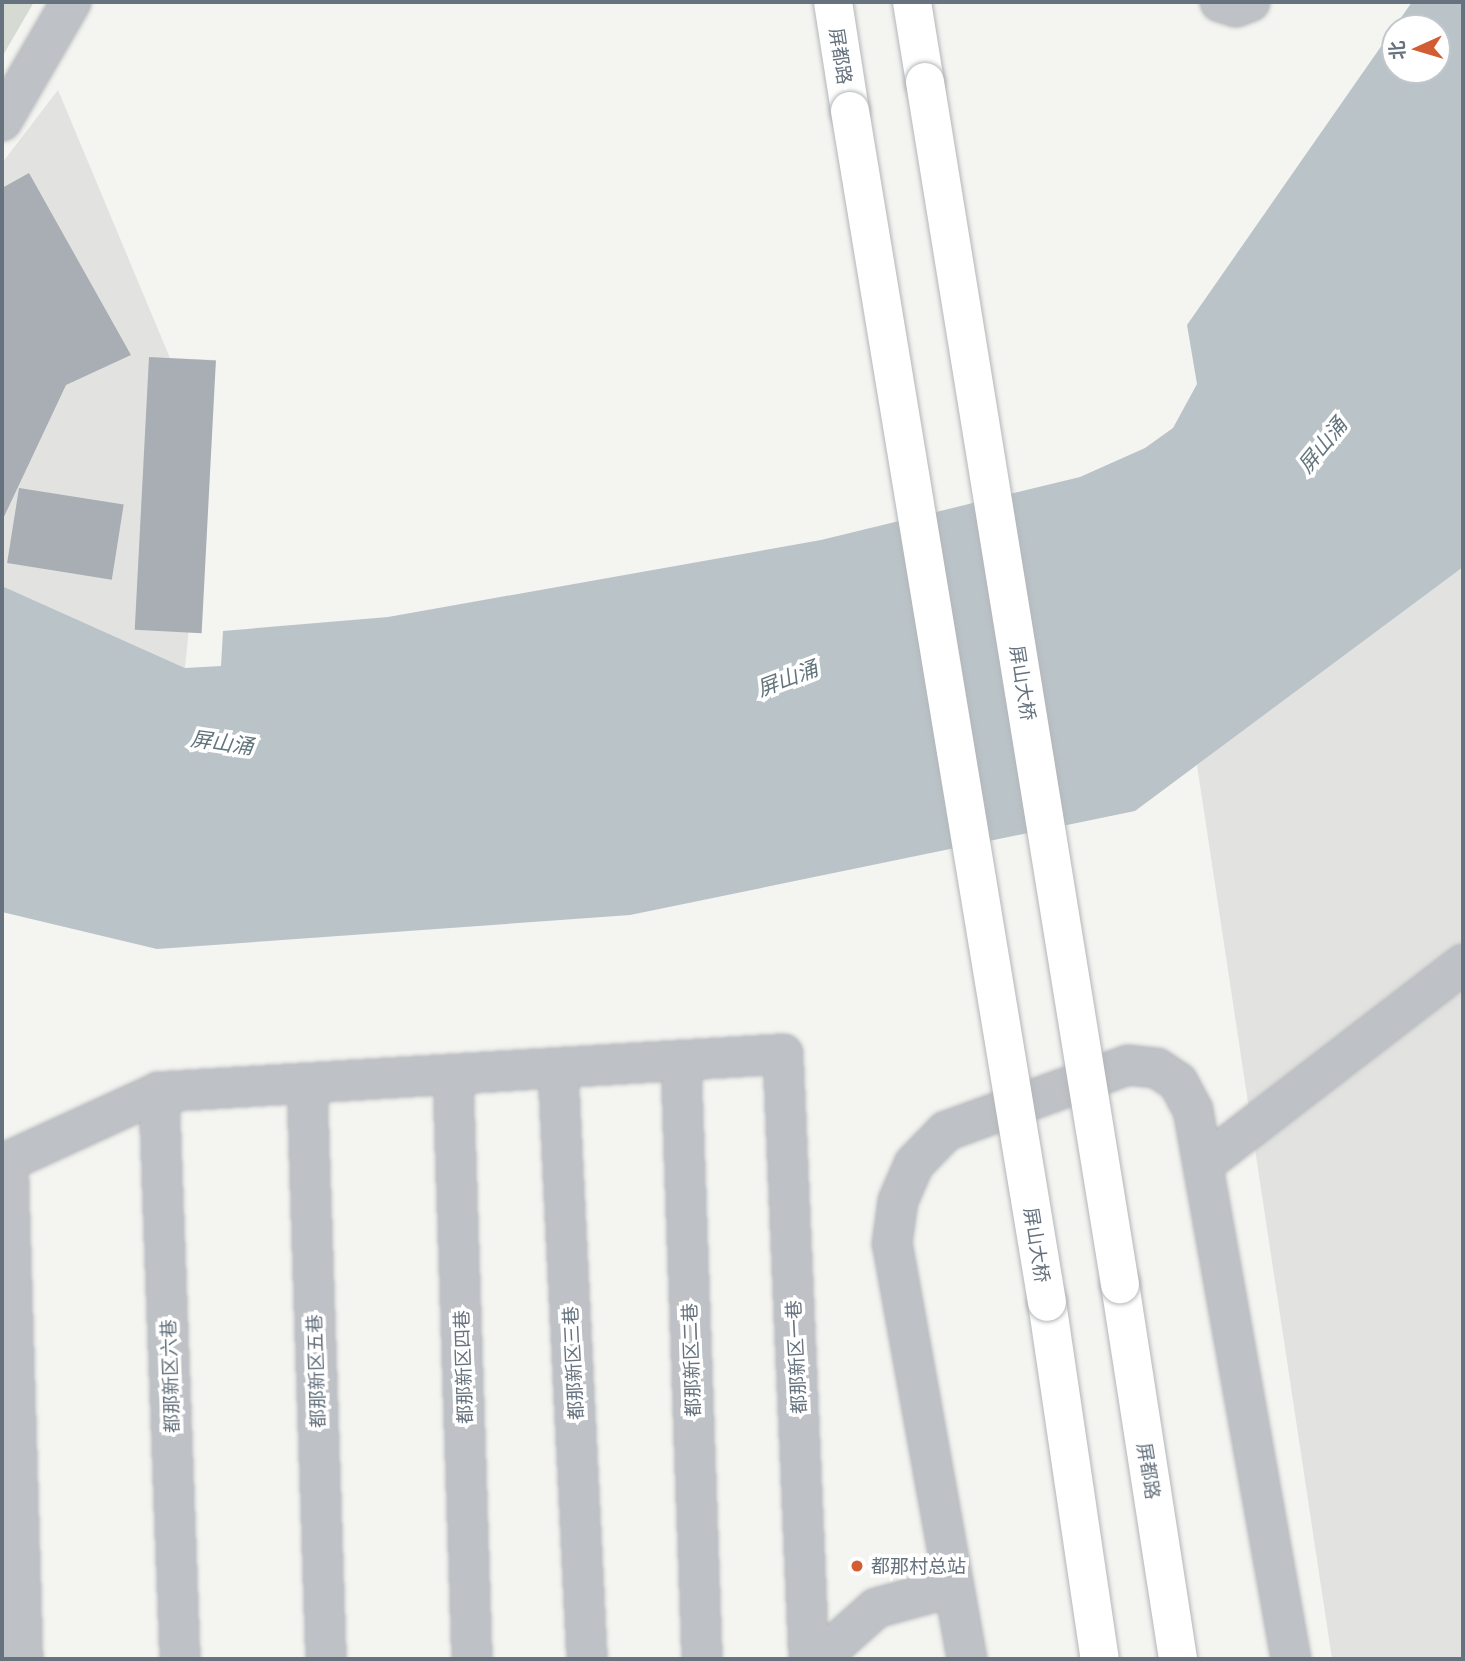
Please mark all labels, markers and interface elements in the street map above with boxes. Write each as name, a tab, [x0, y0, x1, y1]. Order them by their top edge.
north arrow	[1381, 14, 1451, 84]
street label: 屏都路	[825, 26, 857, 86]
text: 北	[1381, 40, 1412, 61]
water label: 屏山涌	[1292, 413, 1352, 477]
street label: 屏山大桥	[1006, 644, 1040, 722]
water label: 屏山涌	[753, 655, 821, 701]
water label: 屏山涌	[189, 725, 255, 759]
street label: 屏山大桥	[1020, 1206, 1054, 1284]
street label: 都那新区一巷	[782, 1299, 810, 1415]
street label: 都那新区二巷	[678, 1303, 704, 1417]
street label: 都那新区三巷	[559, 1305, 587, 1421]
street label: 都那新区四巷	[450, 1310, 476, 1424]
street label: 都那新区五巷	[303, 1314, 329, 1428]
street label: 都那新区六巷	[157, 1319, 183, 1433]
street label: 屏都路	[1133, 1441, 1165, 1501]
place label: 都那村总站	[871, 1555, 966, 1577]
marker: 都那村总站	[849, 1558, 865, 1574]

